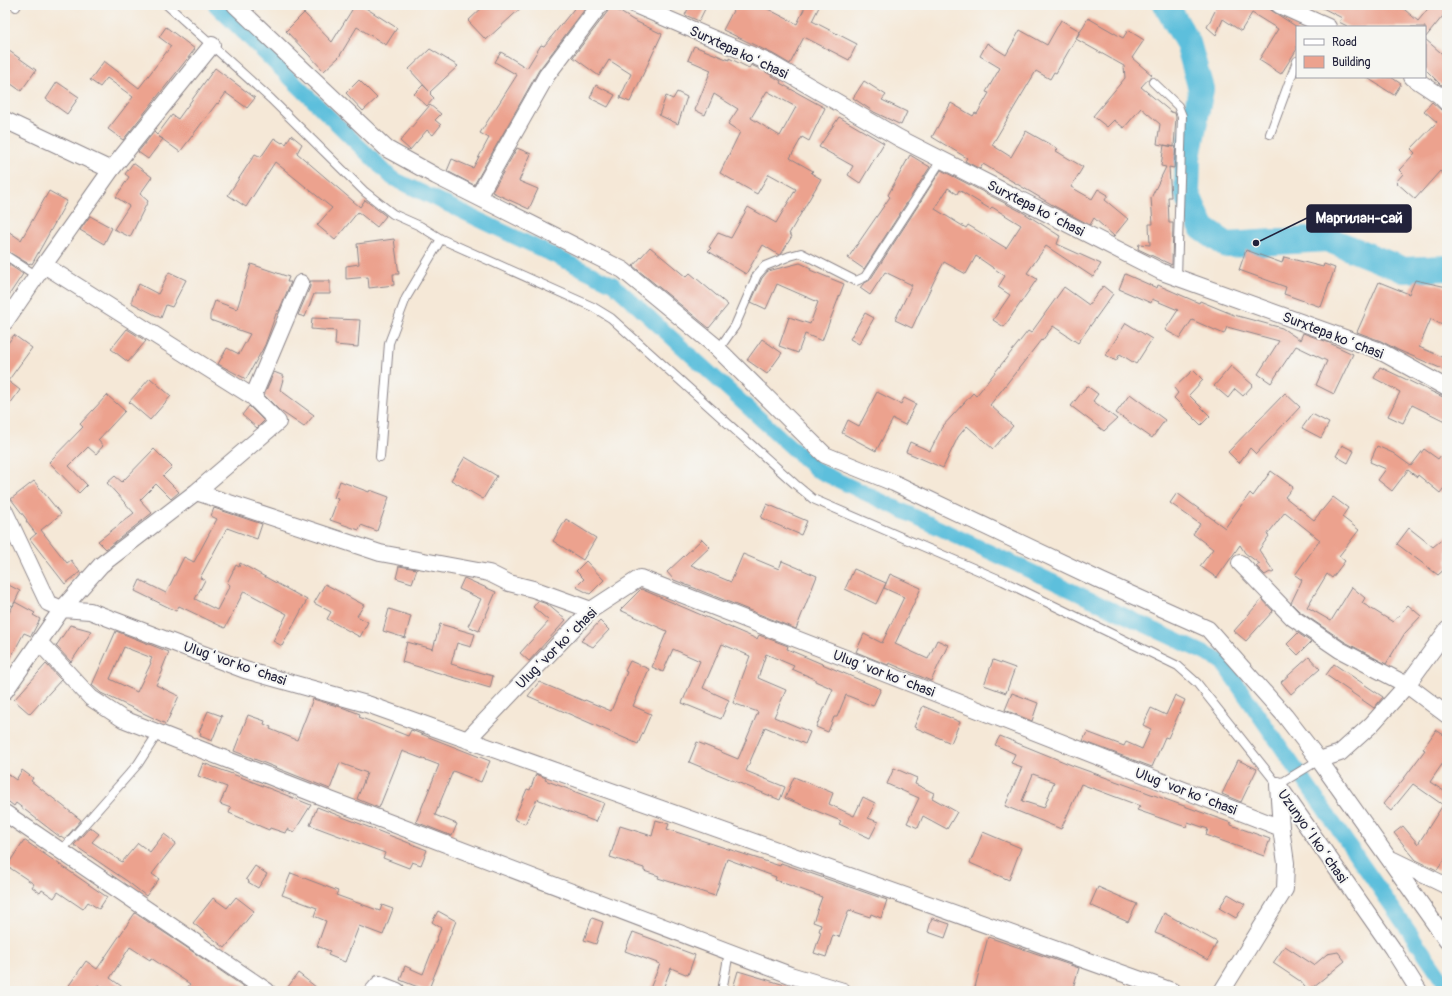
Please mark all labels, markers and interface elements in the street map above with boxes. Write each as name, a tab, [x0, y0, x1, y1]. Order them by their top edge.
street label: Surxtepa koʻchasi	[687, 22, 791, 83]
legend	[1296, 26, 1426, 78]
text: Road	[1332, 35, 1357, 50]
text: Building	[1332, 55, 1371, 70]
street label: Surxtepa koʻchasi	[984, 177, 1088, 240]
callout: Маргилан-сай	[1307, 205, 1411, 232]
text: Маргилан-сай	[1315, 209, 1403, 228]
street label: Surxtepa koʻchasi	[1280, 308, 1386, 363]
street label: Ulugʻvor koʻchasi	[512, 604, 601, 692]
street label: Ulugʻvor koʻchasi	[181, 638, 289, 689]
street label: Ulugʻvor koʻchasi	[831, 646, 938, 701]
street label: Ulugʻvor koʻchasi	[1133, 764, 1240, 819]
street label: Uzunyoʻl koʻchasi	[1274, 786, 1351, 887]

